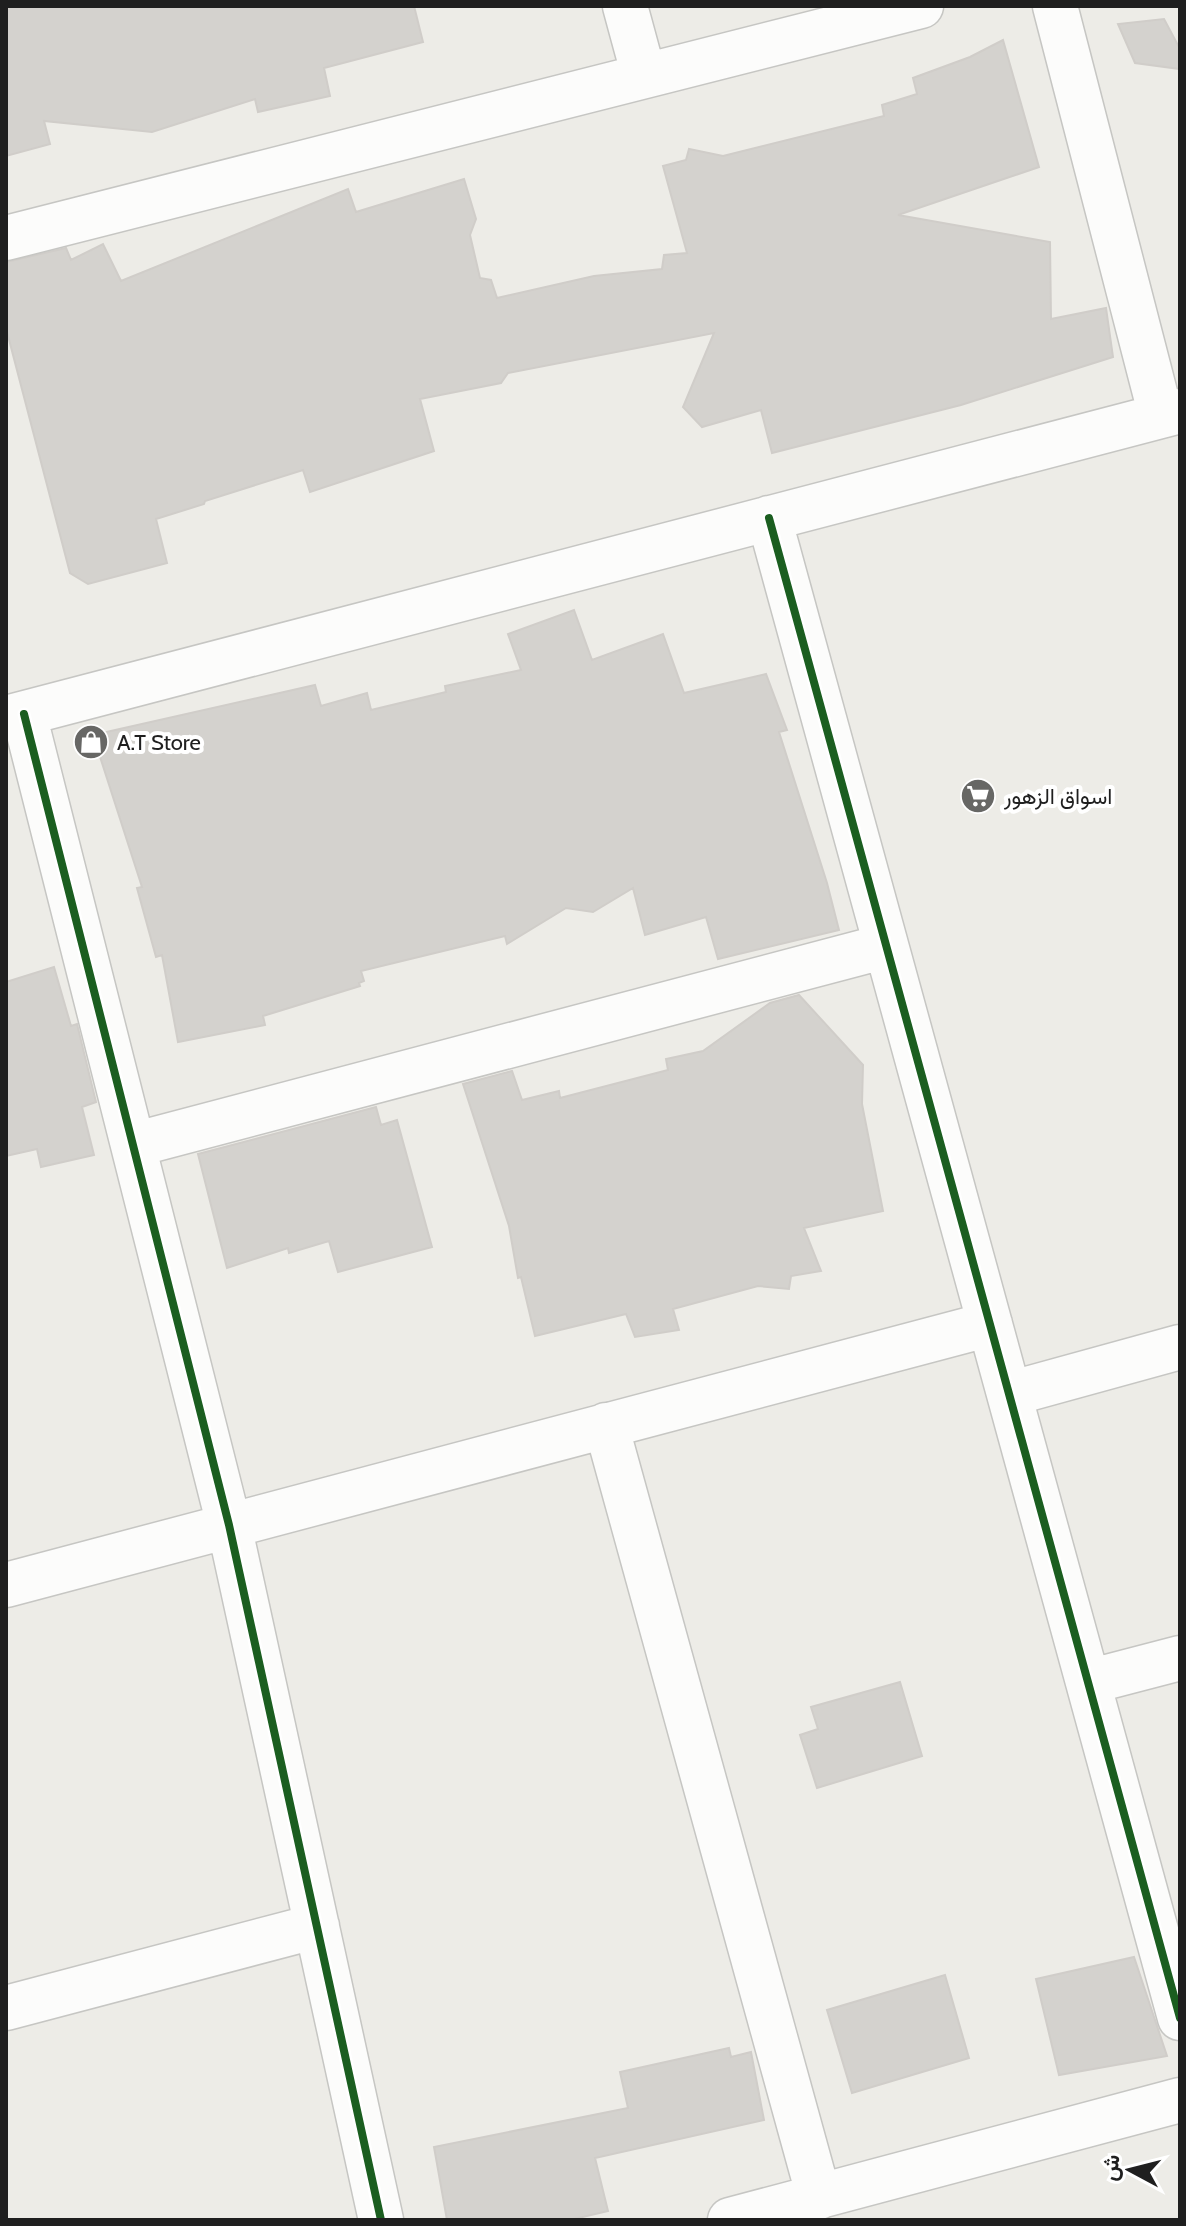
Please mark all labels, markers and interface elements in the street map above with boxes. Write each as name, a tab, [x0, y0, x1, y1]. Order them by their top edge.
shop icon: A.T Store	[72, 723, 110, 761]
place label: A.T Store	[117, 729, 201, 756]
supermarket icon: اسواق الزهور	[959, 777, 997, 815]
place label: اسواق الزهور	[1003, 783, 1112, 810]
north arrow	[1090, 2130, 1170, 2210]
text: ش	[1096, 2153, 1126, 2182]

